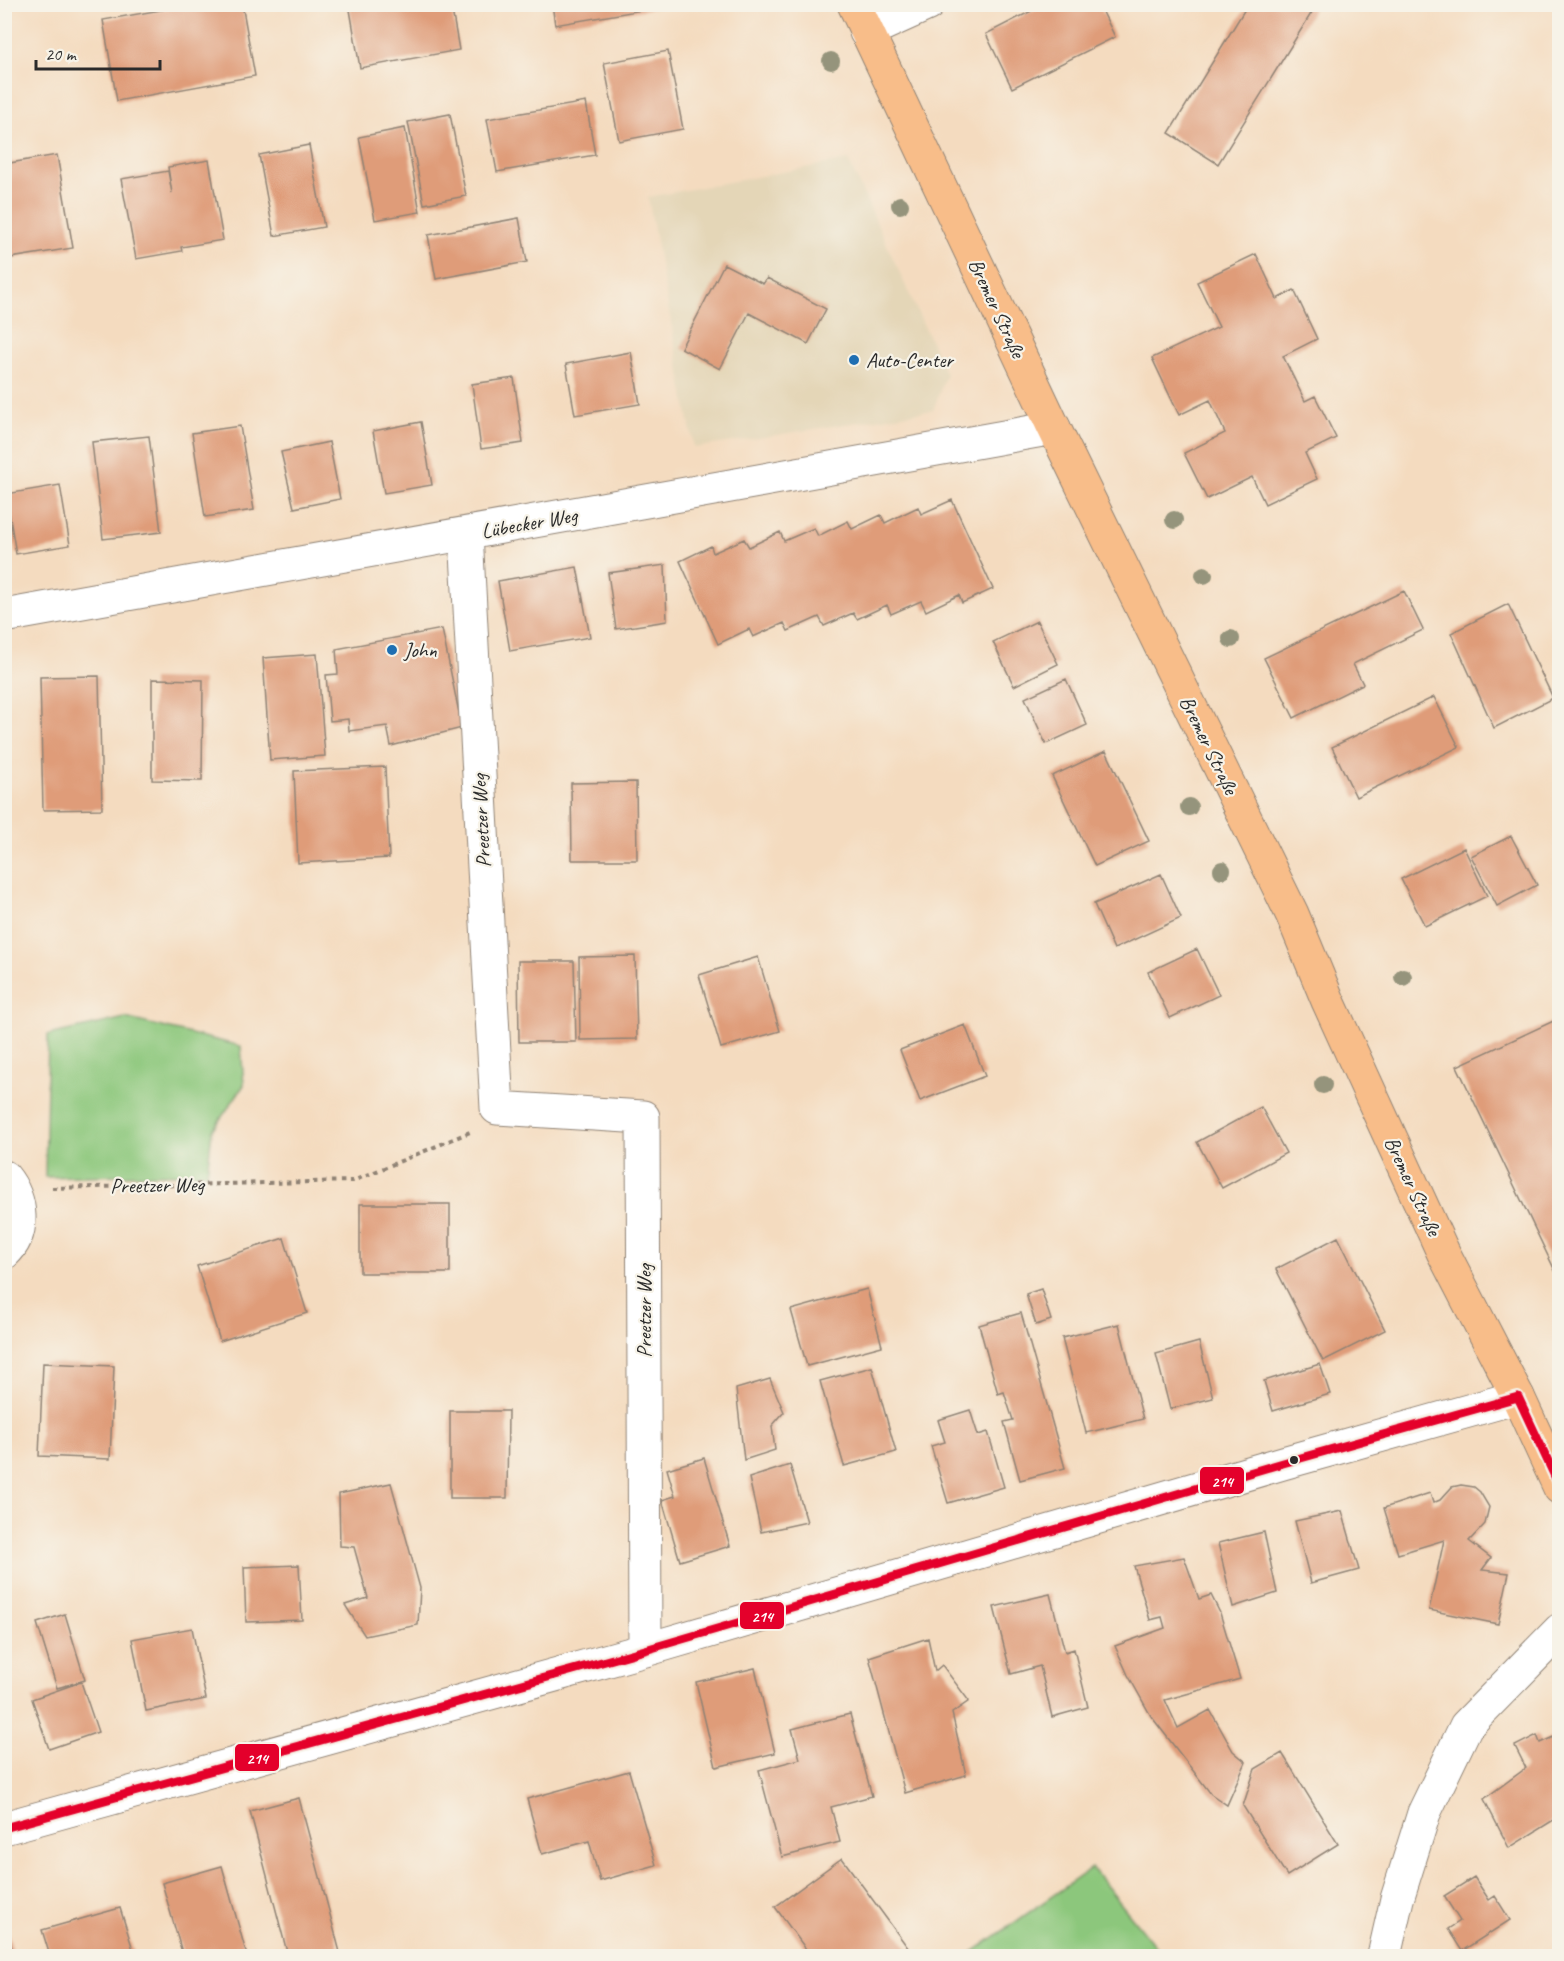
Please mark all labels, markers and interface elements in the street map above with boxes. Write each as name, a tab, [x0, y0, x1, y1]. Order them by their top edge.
scale bar	[36, 33, 160, 71]
text: 20 m	[45, 43, 78, 65]
street label: Bremer Straße	[963, 254, 1032, 364]
place label: Auto-Center	[866, 347, 954, 373]
marker: Auto-Center	[847, 353, 861, 367]
street label: Lübecker Weg	[479, 502, 580, 544]
place label: John	[403, 637, 437, 663]
marker: John	[385, 643, 399, 657]
street label: Bremer Straße	[1174, 691, 1245, 801]
street label: Preetzer Weg	[465, 772, 496, 868]
street label: Bremer Straße	[1379, 1132, 1448, 1242]
street label: Preetzer Weg	[110, 1171, 206, 1199]
street label: Preetzer Weg	[631, 1263, 657, 1358]
unlabelled marker	[1288, 1454, 1300, 1466]
line badge: 214	[1199, 1466, 1245, 1495]
text: 214	[1211, 1472, 1235, 1492]
line badge: 214	[739, 1601, 785, 1630]
text: 214	[751, 1607, 775, 1627]
line badge: 214	[234, 1743, 280, 1772]
text: 214	[246, 1749, 270, 1769]

